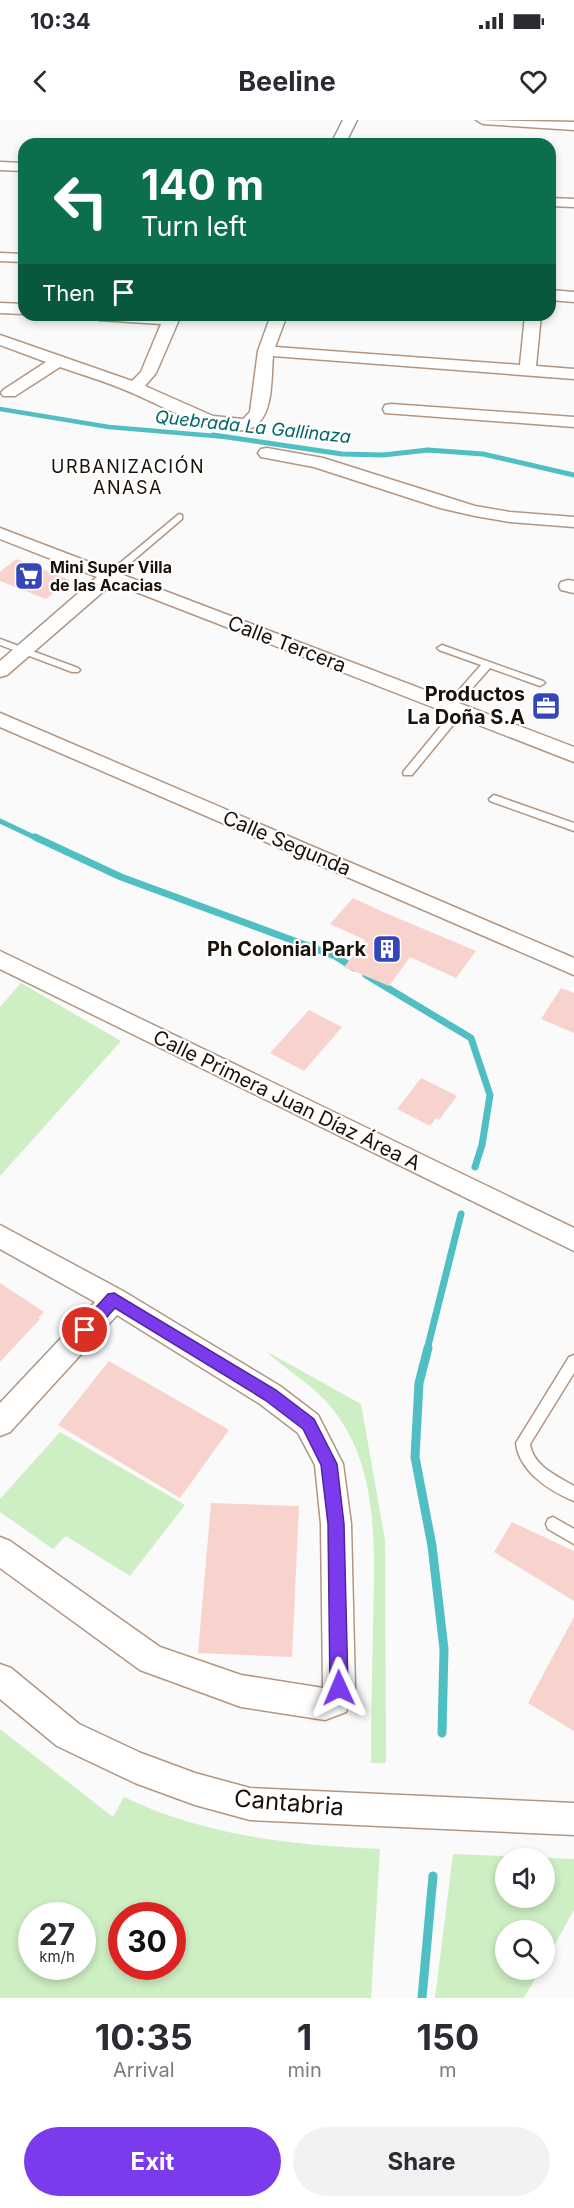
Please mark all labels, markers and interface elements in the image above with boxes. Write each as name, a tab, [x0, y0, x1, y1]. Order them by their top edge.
text: 10:34	[30, 8, 91, 34]
icon: back	[24, 65, 57, 98]
text: Beeline	[238, 65, 336, 98]
icon: heart	[517, 65, 550, 98]
text: 140 m	[141, 159, 264, 210]
icon: left	[42, 162, 120, 240]
text: Turn left	[141, 210, 247, 243]
icon: arrive	[107, 276, 140, 309]
text: Then	[42, 280, 95, 306]
water label: Quebrada La Gallinaza	[154, 406, 352, 447]
district label: URBANIZACIÓN ANASA	[51, 455, 205, 498]
place label: Mini Super Villa de las Acacias	[50, 557, 172, 595]
supermarket icon: Mini Super Villa de las Acacias	[13, 560, 45, 592]
street label: Calle Tercera	[224, 610, 350, 678]
place label: Productos La Doña S.A	[407, 682, 525, 729]
office icon: Productos La Doña S.A	[530, 690, 562, 722]
street label: Calle Segunda	[219, 805, 355, 881]
building icon: Ph Colonial Park	[371, 933, 403, 965]
place label: Ph Colonial Park	[207, 937, 366, 961]
street label: Calle Primera Juan Díaz Área A	[149, 1024, 425, 1175]
pin	[59, 1304, 110, 1355]
icon: arrive	[68, 1313, 101, 1346]
position arrow	[307, 1656, 371, 1720]
street label: Cantabria	[233, 1783, 345, 1822]
map controls	[495, 1848, 555, 1980]
button: sound	[495, 1848, 555, 1908]
speed limit sign: 30	[108, 1902, 186, 1980]
text: 27	[39, 1916, 75, 1952]
button: search	[495, 1920, 555, 1980]
text: km/h	[39, 1947, 75, 1966]
text: 10:35	[95, 2015, 193, 2059]
text: 1	[297, 2015, 312, 2059]
text: 150	[416, 2015, 479, 2059]
text: Arrival	[113, 2058, 175, 2082]
text: min	[288, 2058, 322, 2082]
text: m	[439, 2058, 457, 2082]
button: Exit	[24, 2127, 281, 2196]
button: Share	[293, 2127, 550, 2196]

